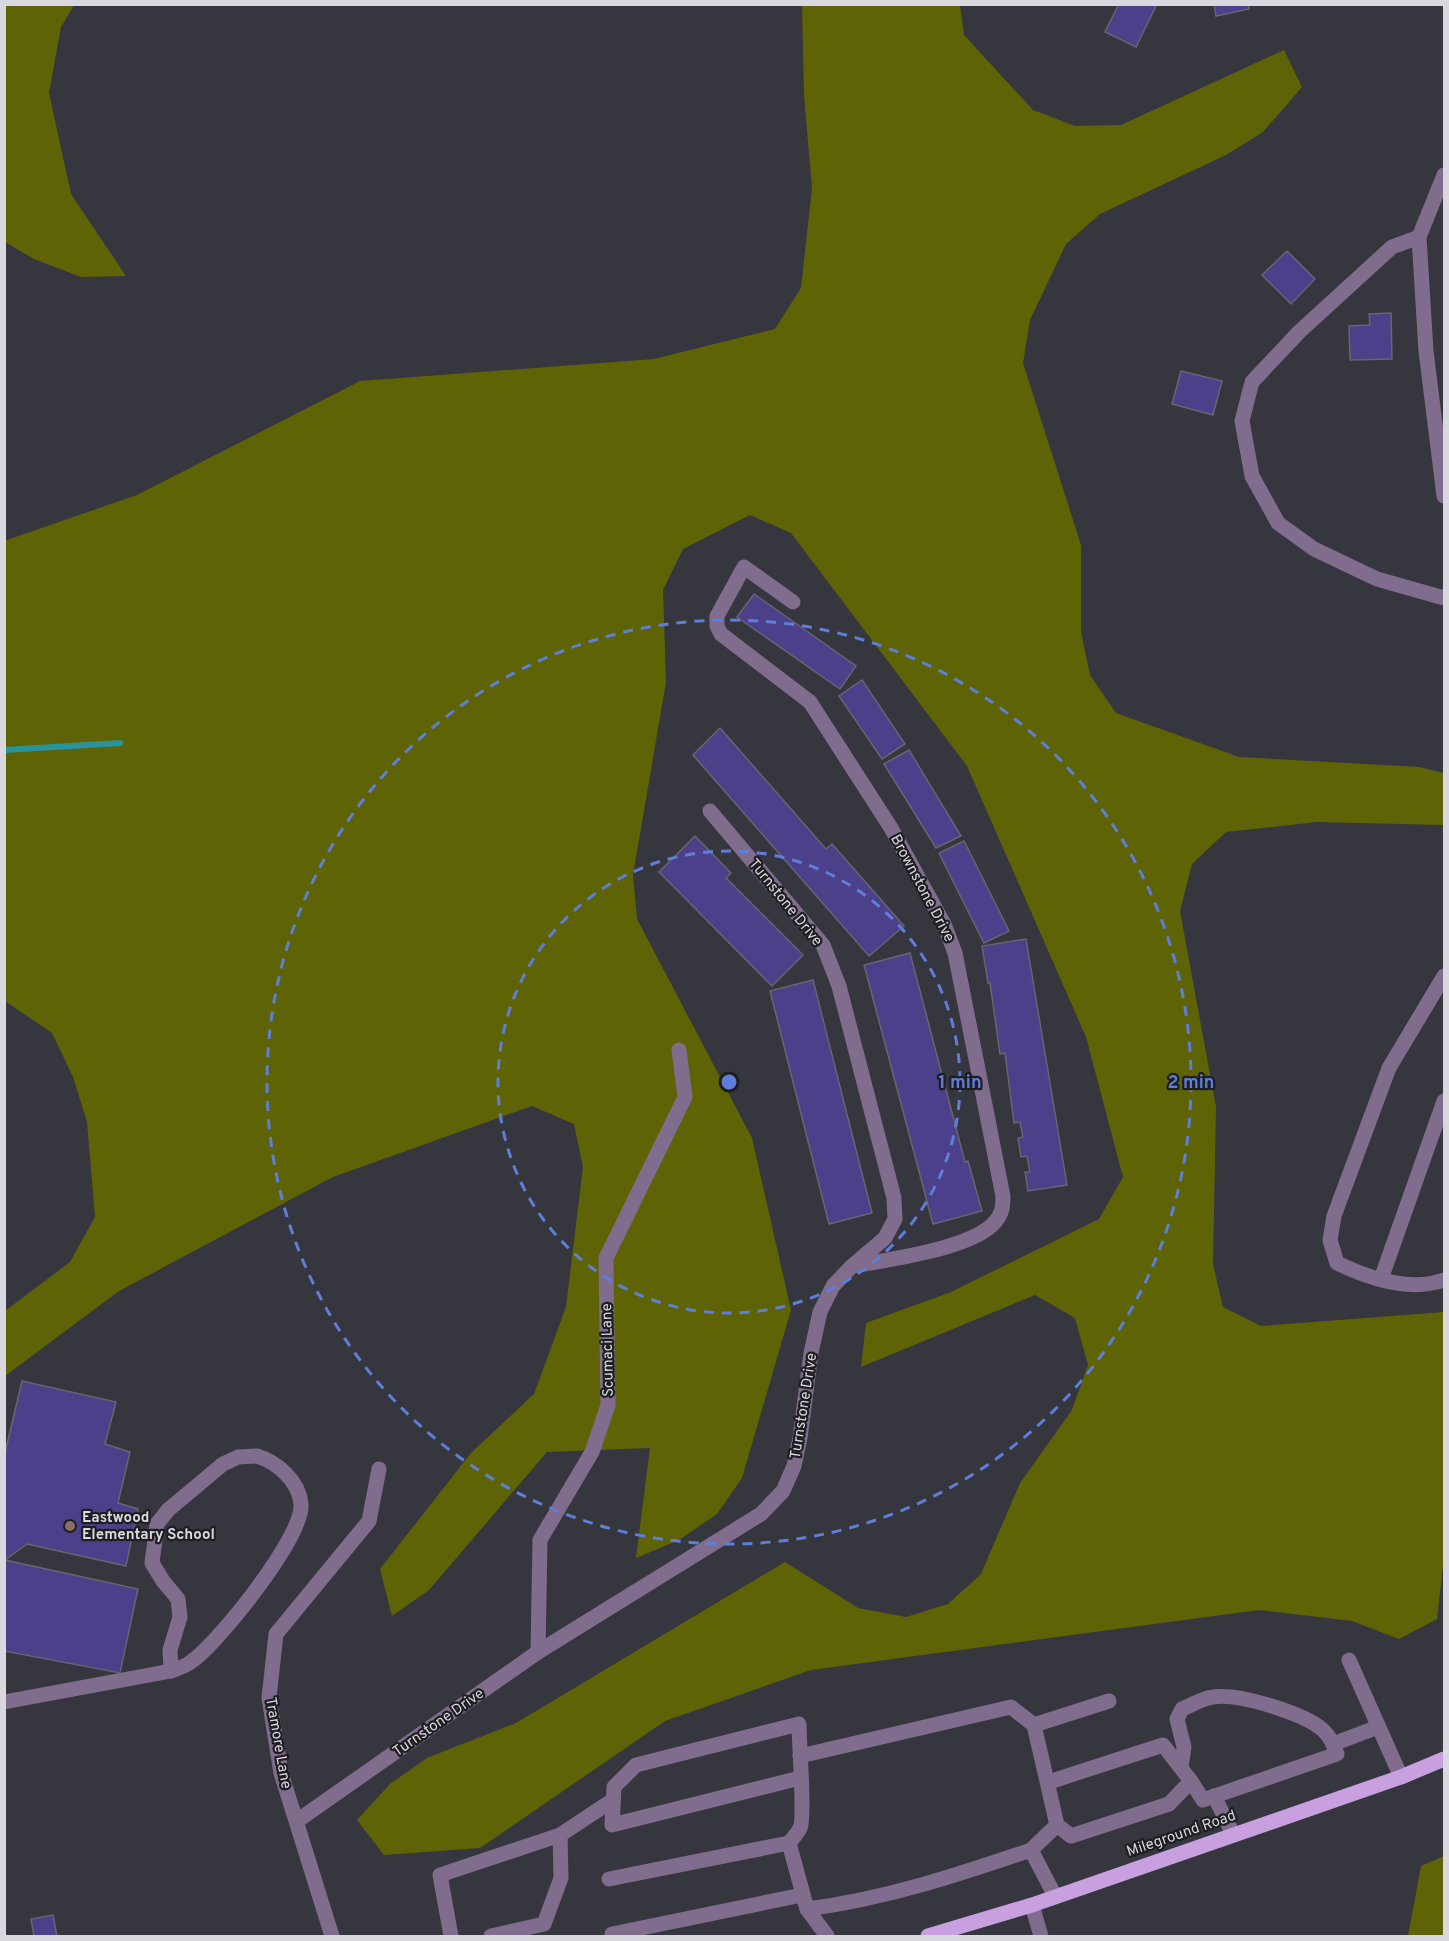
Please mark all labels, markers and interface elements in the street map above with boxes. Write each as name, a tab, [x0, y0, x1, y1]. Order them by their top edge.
street label: Brownstone Drive	[885, 832, 958, 946]
street label: Turnstone Drive	[744, 855, 826, 951]
centre of rings	[719, 1072, 739, 1092]
text: 1 min	[938, 1072, 982, 1095]
text: 2 min	[1167, 1072, 1215, 1095]
street label: Scumaci Lane	[598, 1303, 619, 1397]
street label: Turnstone Drive	[787, 1352, 822, 1461]
place label: Eastwood Elementary School	[82, 1509, 215, 1545]
marker: Eastwood Elementary School	[63, 1519, 77, 1533]
street label: Turnstone Drive	[389, 1685, 488, 1762]
street label: Tramore Lane	[260, 1696, 295, 1790]
street label: Mileground Road	[1124, 1807, 1239, 1862]

